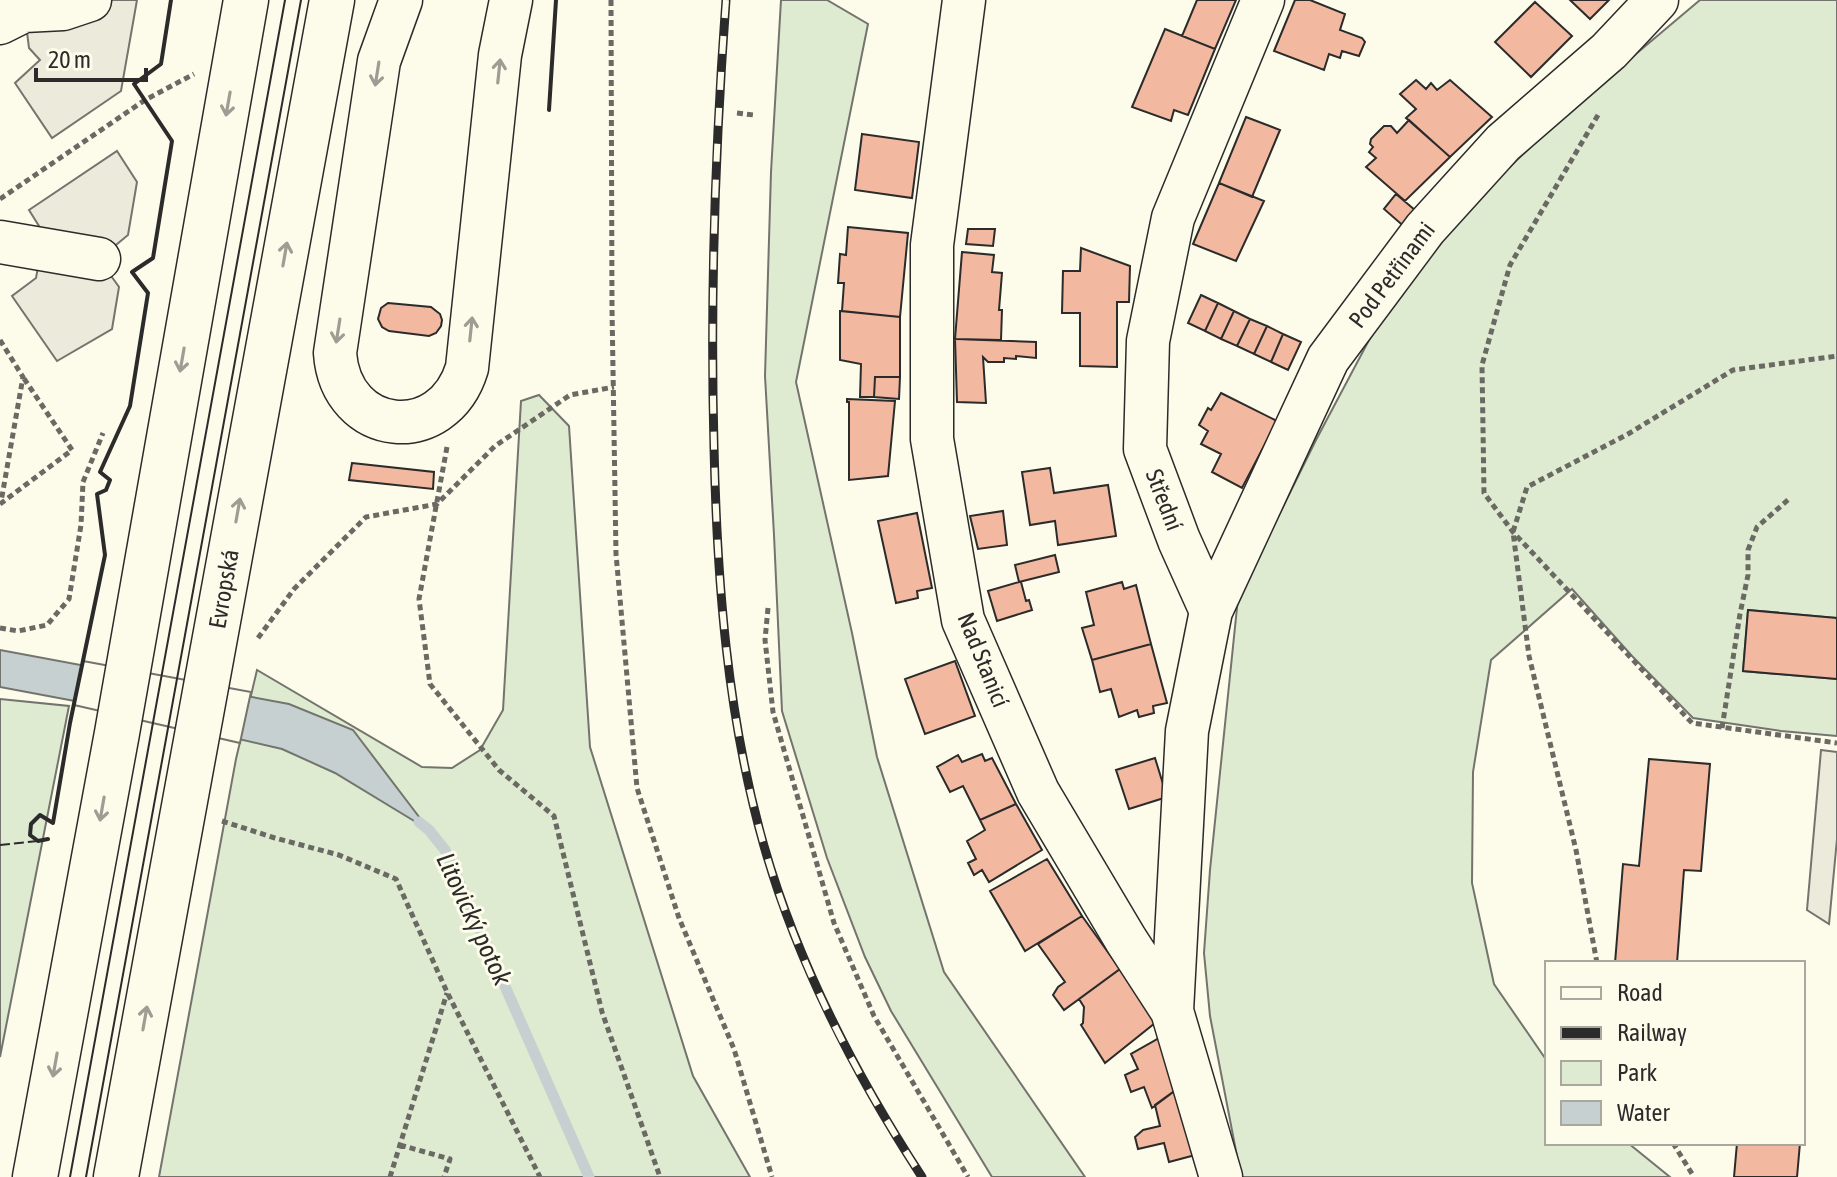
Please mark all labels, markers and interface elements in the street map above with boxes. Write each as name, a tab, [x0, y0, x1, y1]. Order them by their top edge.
scale bar	[36, 32, 146, 82]
text: 20 m	[48, 46, 91, 73]
one-way arrow	[491, 58, 506, 84]
one-way arrow	[369, 61, 384, 86]
one-way arrow	[219, 91, 234, 117]
street label: Pod Petřinami	[1343, 217, 1440, 333]
one-way arrow	[279, 242, 294, 267]
one-way arrow	[464, 316, 479, 343]
one-way arrow	[330, 318, 345, 343]
one-way arrow	[174, 347, 189, 373]
street label: Střední	[1141, 465, 1188, 534]
one-way arrow	[232, 497, 247, 523]
street label: Evropská	[203, 547, 244, 631]
street label: Nad Stanicí	[952, 609, 1015, 711]
one-way arrow	[94, 796, 109, 822]
water label: Litovický potok	[430, 848, 518, 990]
legend	[1545, 961, 1805, 1145]
text: Road	[1617, 979, 1663, 1006]
one-way arrow	[139, 1005, 154, 1031]
text: Railway	[1617, 1019, 1687, 1046]
one-way arrow	[47, 1052, 62, 1077]
text: Park	[1617, 1059, 1658, 1086]
text: Water	[1617, 1099, 1670, 1126]

